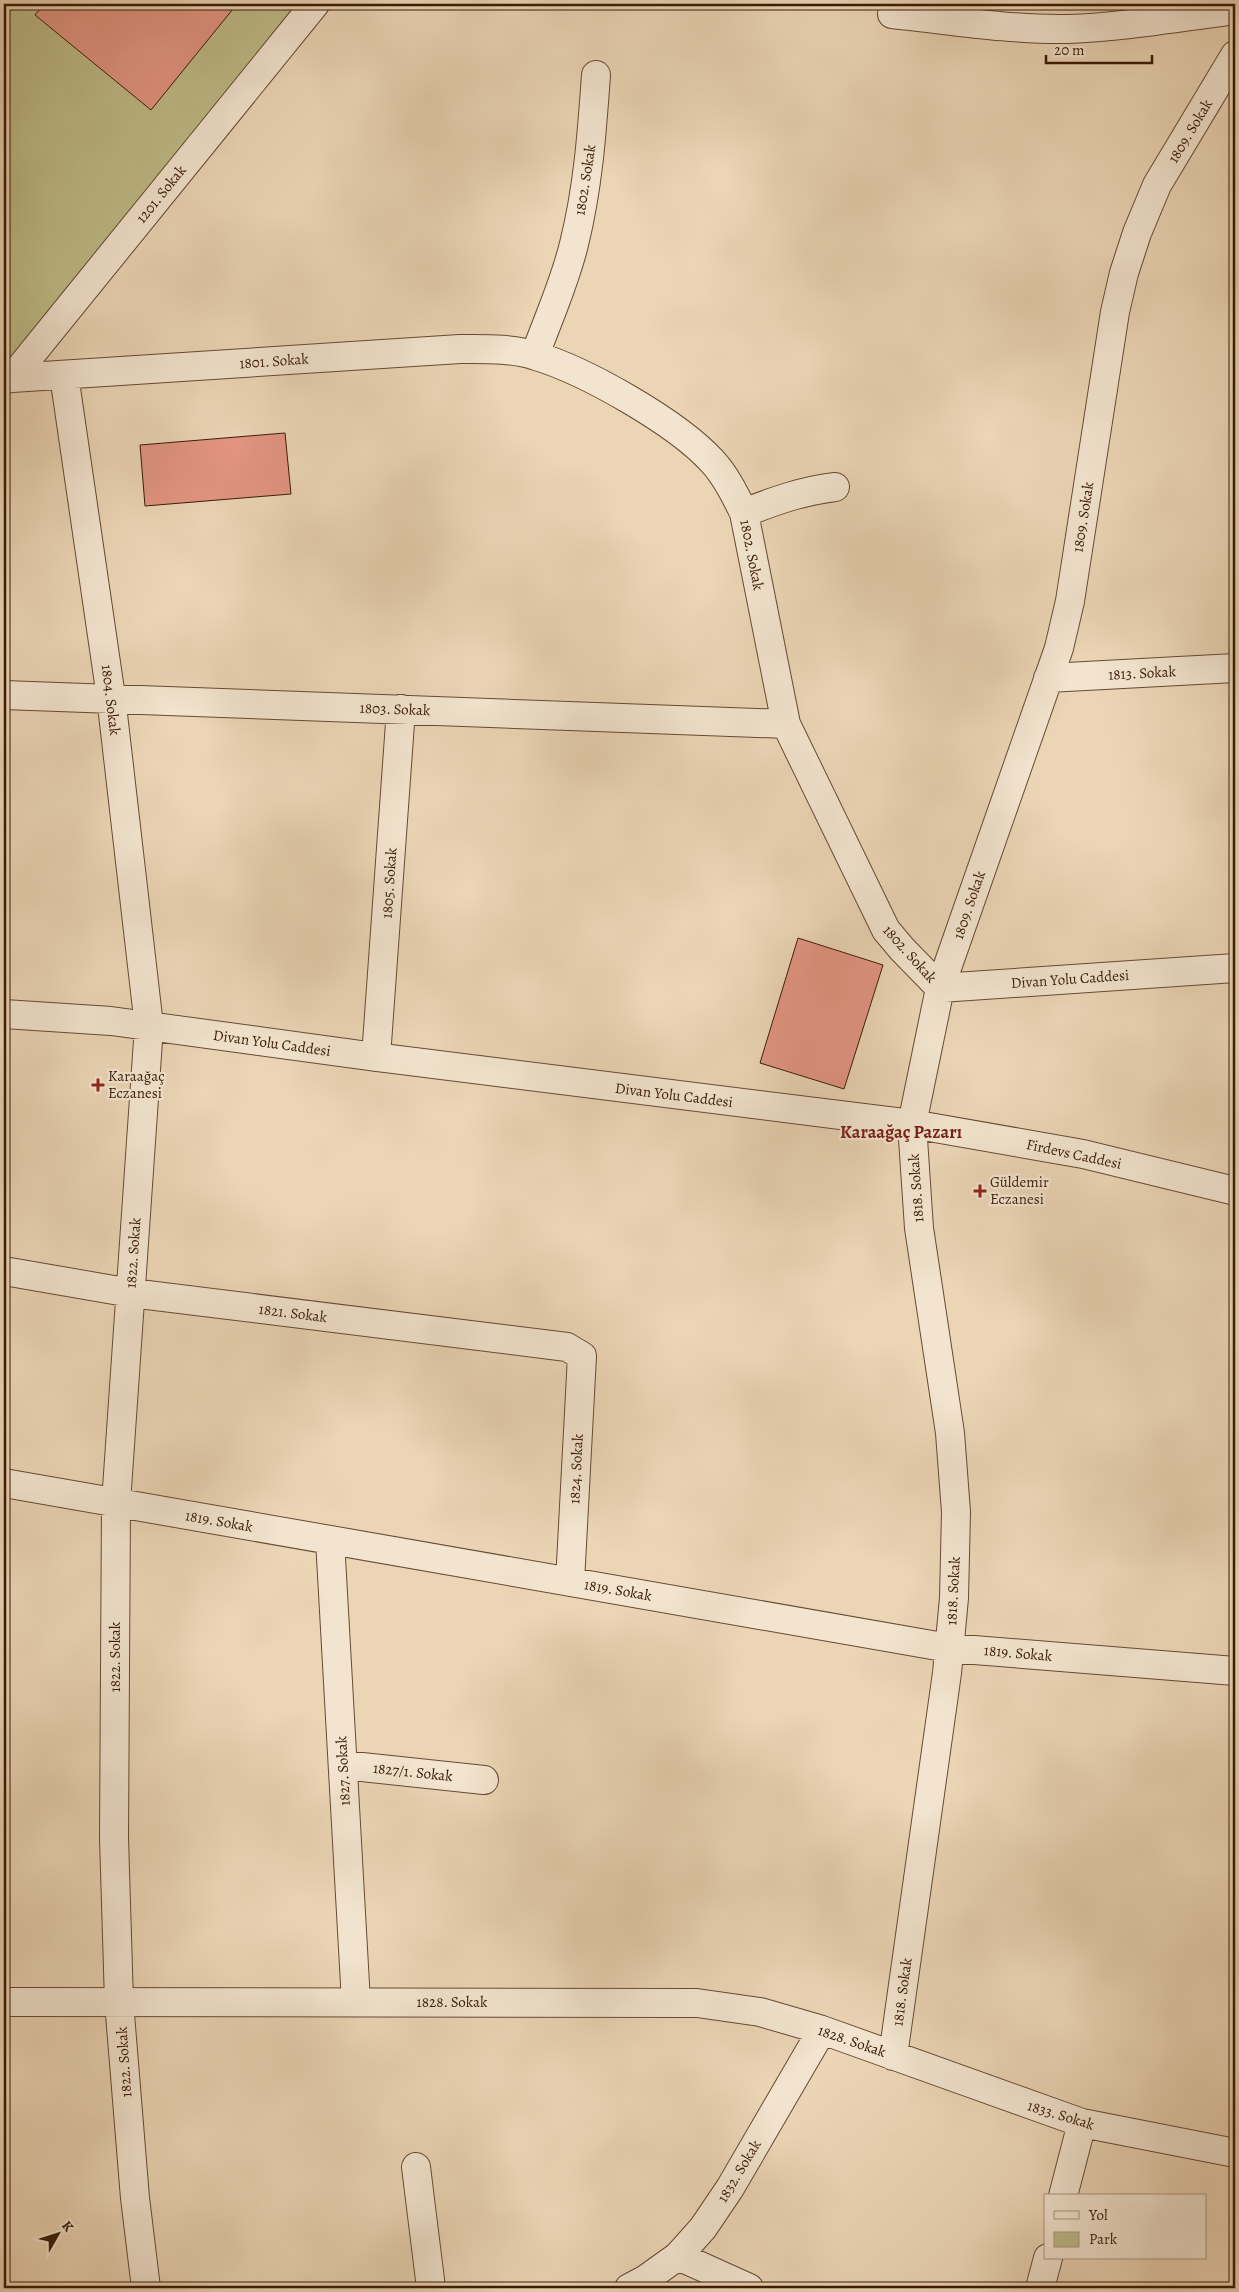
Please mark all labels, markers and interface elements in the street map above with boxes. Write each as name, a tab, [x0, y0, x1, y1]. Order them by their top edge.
scale bar	[1046, 32, 1153, 64]
text: 20 m	[1054, 40, 1085, 60]
street label: 1809. Sokak	[1163, 95, 1217, 167]
street label: 1802. Sokak	[570, 143, 601, 217]
street label: 1201. Sokak	[131, 160, 191, 227]
street label: 1801. Sokak	[239, 349, 310, 373]
street label: 1809. Sokak	[1068, 480, 1099, 554]
street label: 1802. Sokak	[735, 518, 769, 593]
street label: 1813. Sokak	[1108, 661, 1177, 685]
street label: 1804. Sokak	[97, 663, 125, 737]
street label: 1803. Sokak	[359, 698, 431, 720]
street label: 1805. Sokak	[377, 846, 401, 919]
street label: 1809. Sokak	[948, 868, 990, 942]
street label: 1802. Sokak	[879, 921, 942, 988]
street label: Divan Yolu Caddesi	[1010, 965, 1130, 993]
street label: Divan Yolu Caddesi	[212, 1025, 332, 1061]
place label: Karaağaç Eczanesi	[108, 1066, 165, 1103]
street label: Divan Yolu Caddesi	[614, 1078, 734, 1112]
marker: Karaağaç Eczanesi	[92, 1079, 104, 1091]
district label: Karaağaç Pazarı	[840, 1120, 962, 1144]
street label: Firdevs Caddesi	[1024, 1134, 1124, 1174]
street label: 1818. Sokak	[904, 1152, 928, 1223]
place label: Güldemir Eczanesi	[990, 1172, 1049, 1209]
marker: Güldemir Eczanesi	[974, 1185, 986, 1197]
street label: 1822. Sokak	[121, 1217, 145, 1289]
street label: 1821. Sokak	[258, 1299, 329, 1327]
street label: 1824. Sokak	[564, 1433, 588, 1505]
street label: 1819. Sokak	[184, 1505, 255, 1537]
street label: 1818. Sokak	[941, 1556, 965, 1626]
street label: 1819. Sokak	[583, 1574, 654, 1606]
street label: 1822. Sokak	[105, 1621, 125, 1692]
street label: 1819. Sokak	[983, 1640, 1053, 1666]
street label: 1827. Sokak	[331, 1735, 355, 1806]
street label: 1827/1. Sokak	[372, 1758, 454, 1786]
street label: 1818. Sokak	[887, 1956, 917, 2027]
street label: 1828. Sokak	[417, 1992, 488, 2012]
street label: 1828. Sokak	[815, 2020, 889, 2062]
street label: 1822. Sokak	[112, 2026, 136, 2098]
street label: 1833. Sokak	[1025, 2095, 1097, 2135]
street label: 1832. Sokak	[712, 2136, 766, 2206]
legend	[1044, 2194, 1206, 2260]
text: Yol	[1088, 2205, 1108, 2225]
north arrow	[32, 2210, 82, 2260]
text: K	[57, 2217, 78, 2236]
text: Park	[1089, 2229, 1118, 2249]

